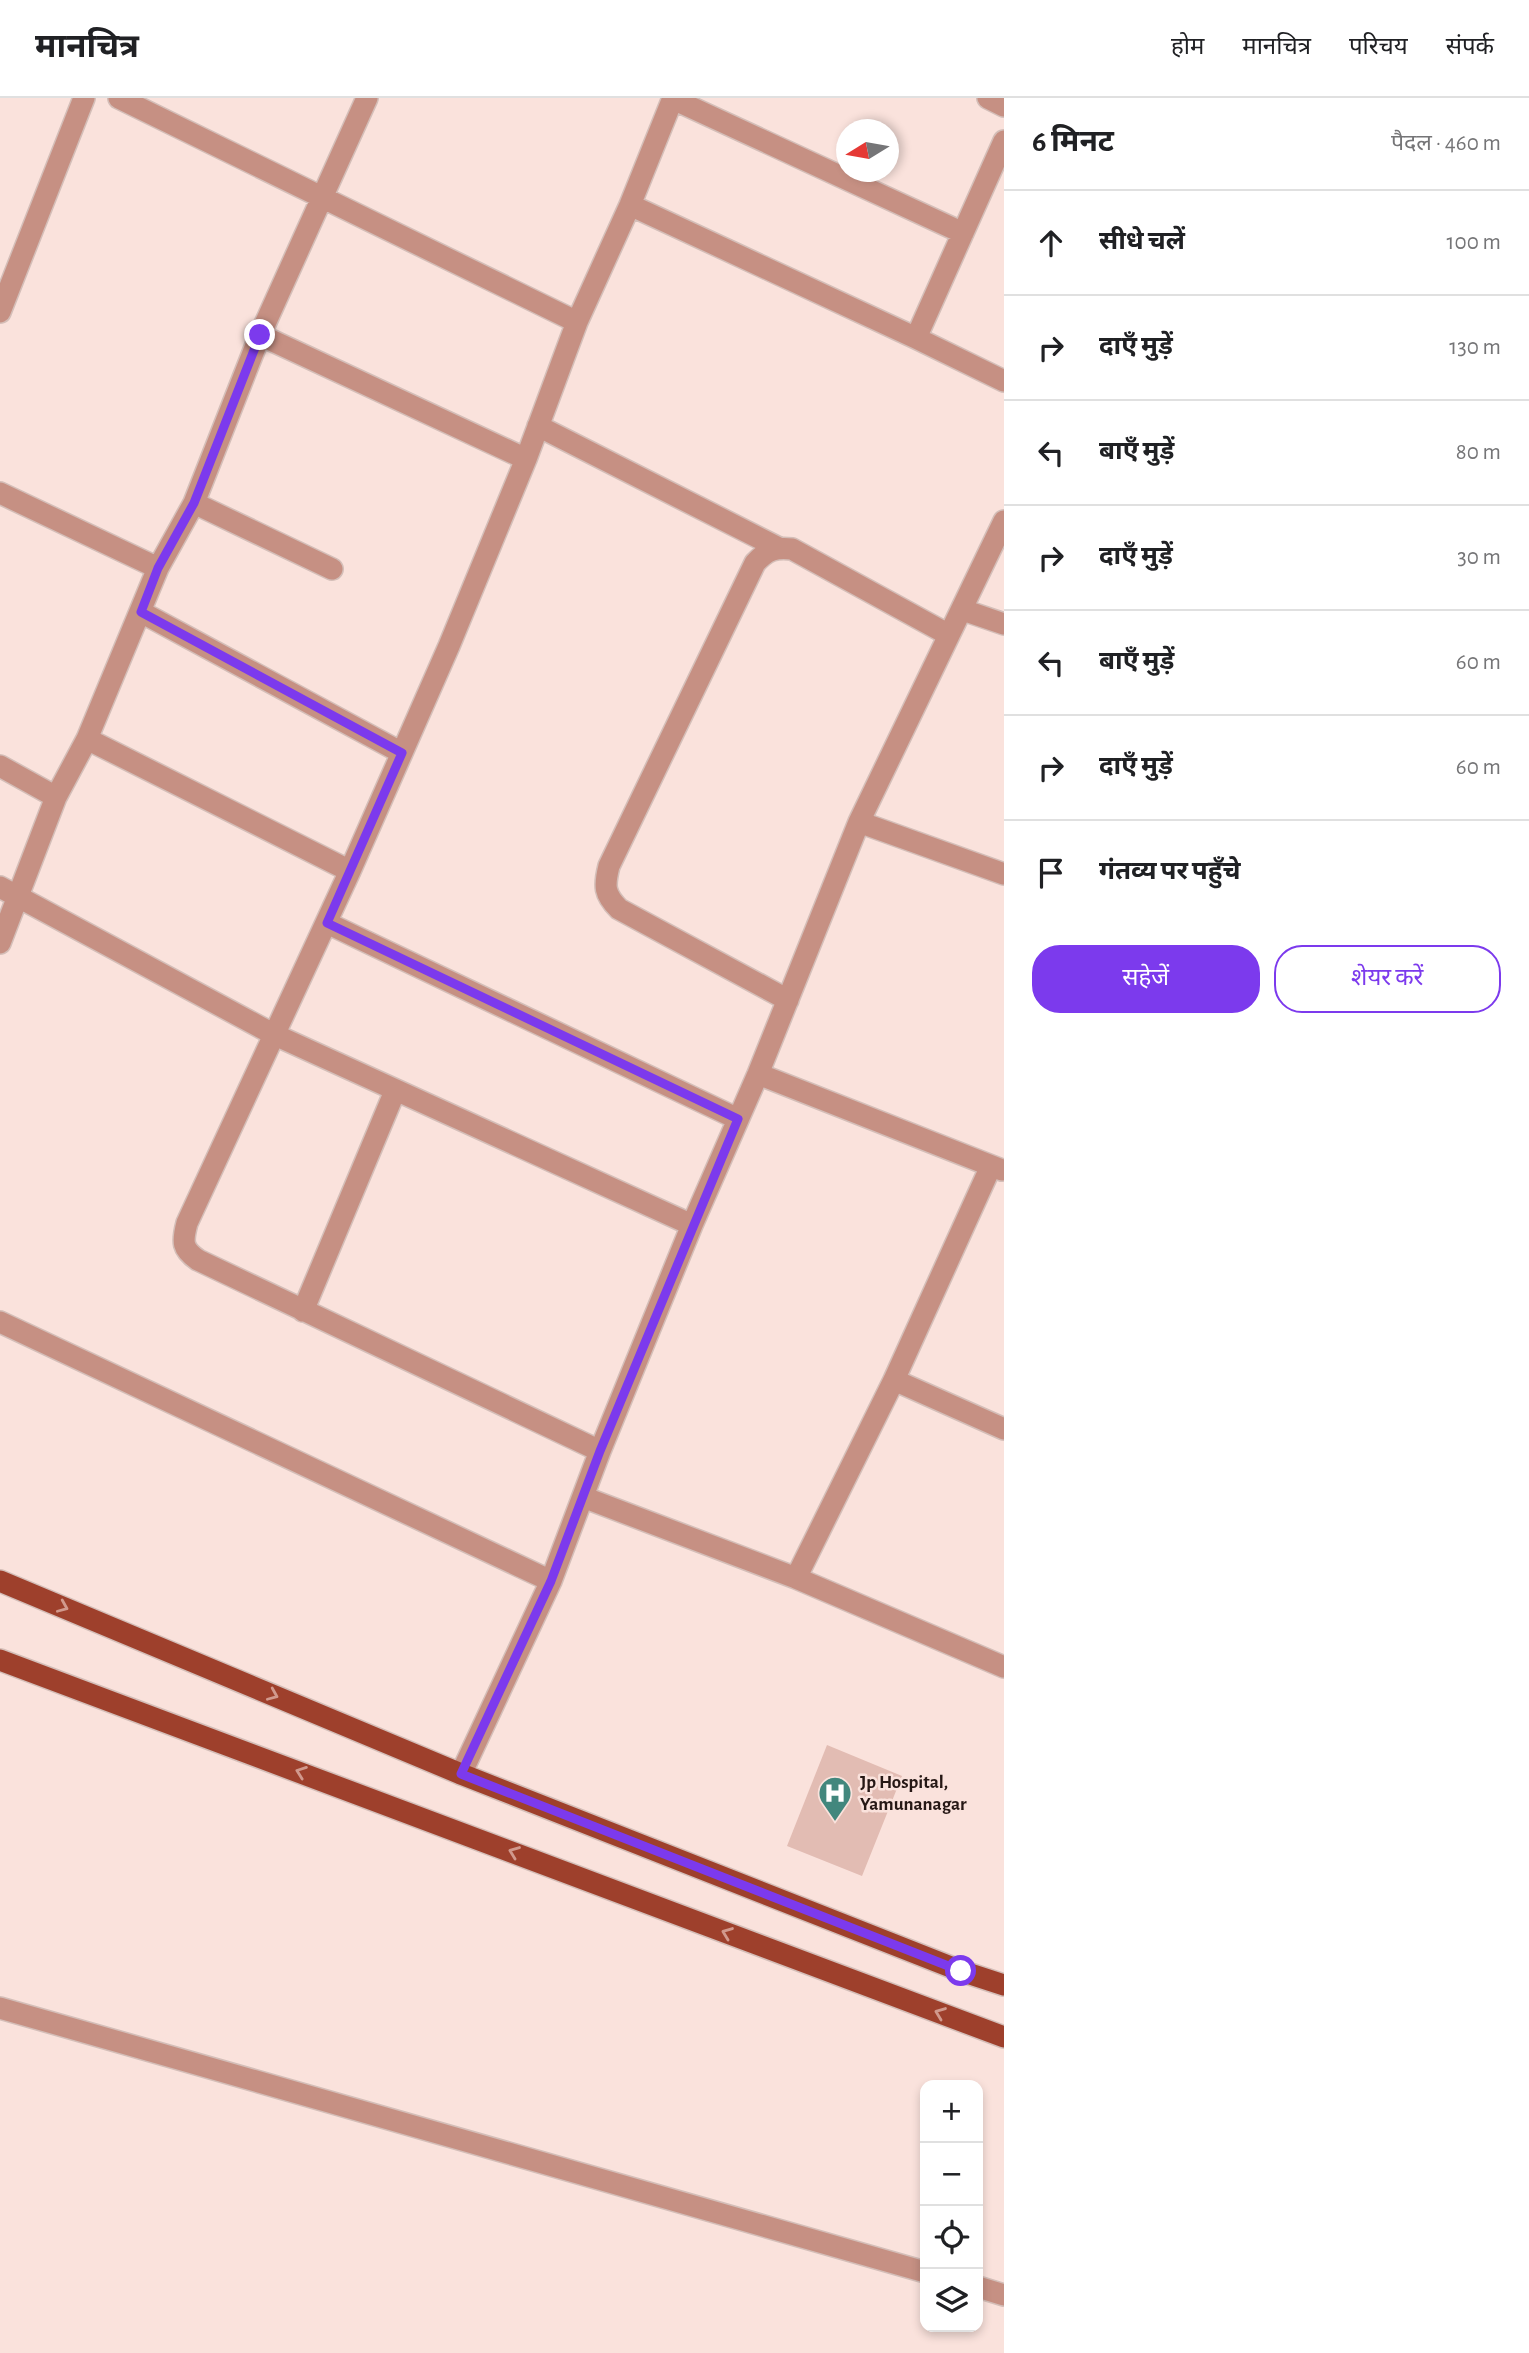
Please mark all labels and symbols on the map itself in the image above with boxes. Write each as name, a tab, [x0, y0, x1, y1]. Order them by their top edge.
north arrow	[836, 119, 899, 182]
route end	[244, 319, 275, 350]
one-way arrow	[56, 1599, 68, 1613]
one-way arrow	[266, 1686, 278, 1700]
one-way arrow	[296, 1767, 308, 1781]
place label: Jp Hospital, Yamunanagar	[860, 1773, 967, 1814]
hospital icon: Jp Hospital, Yamunanagar	[816, 1774, 854, 1823]
one-way arrow	[509, 1847, 521, 1861]
one-way arrow	[722, 1927, 734, 1941]
route start	[945, 1955, 976, 1986]
one-way arrow	[935, 2007, 947, 2021]

